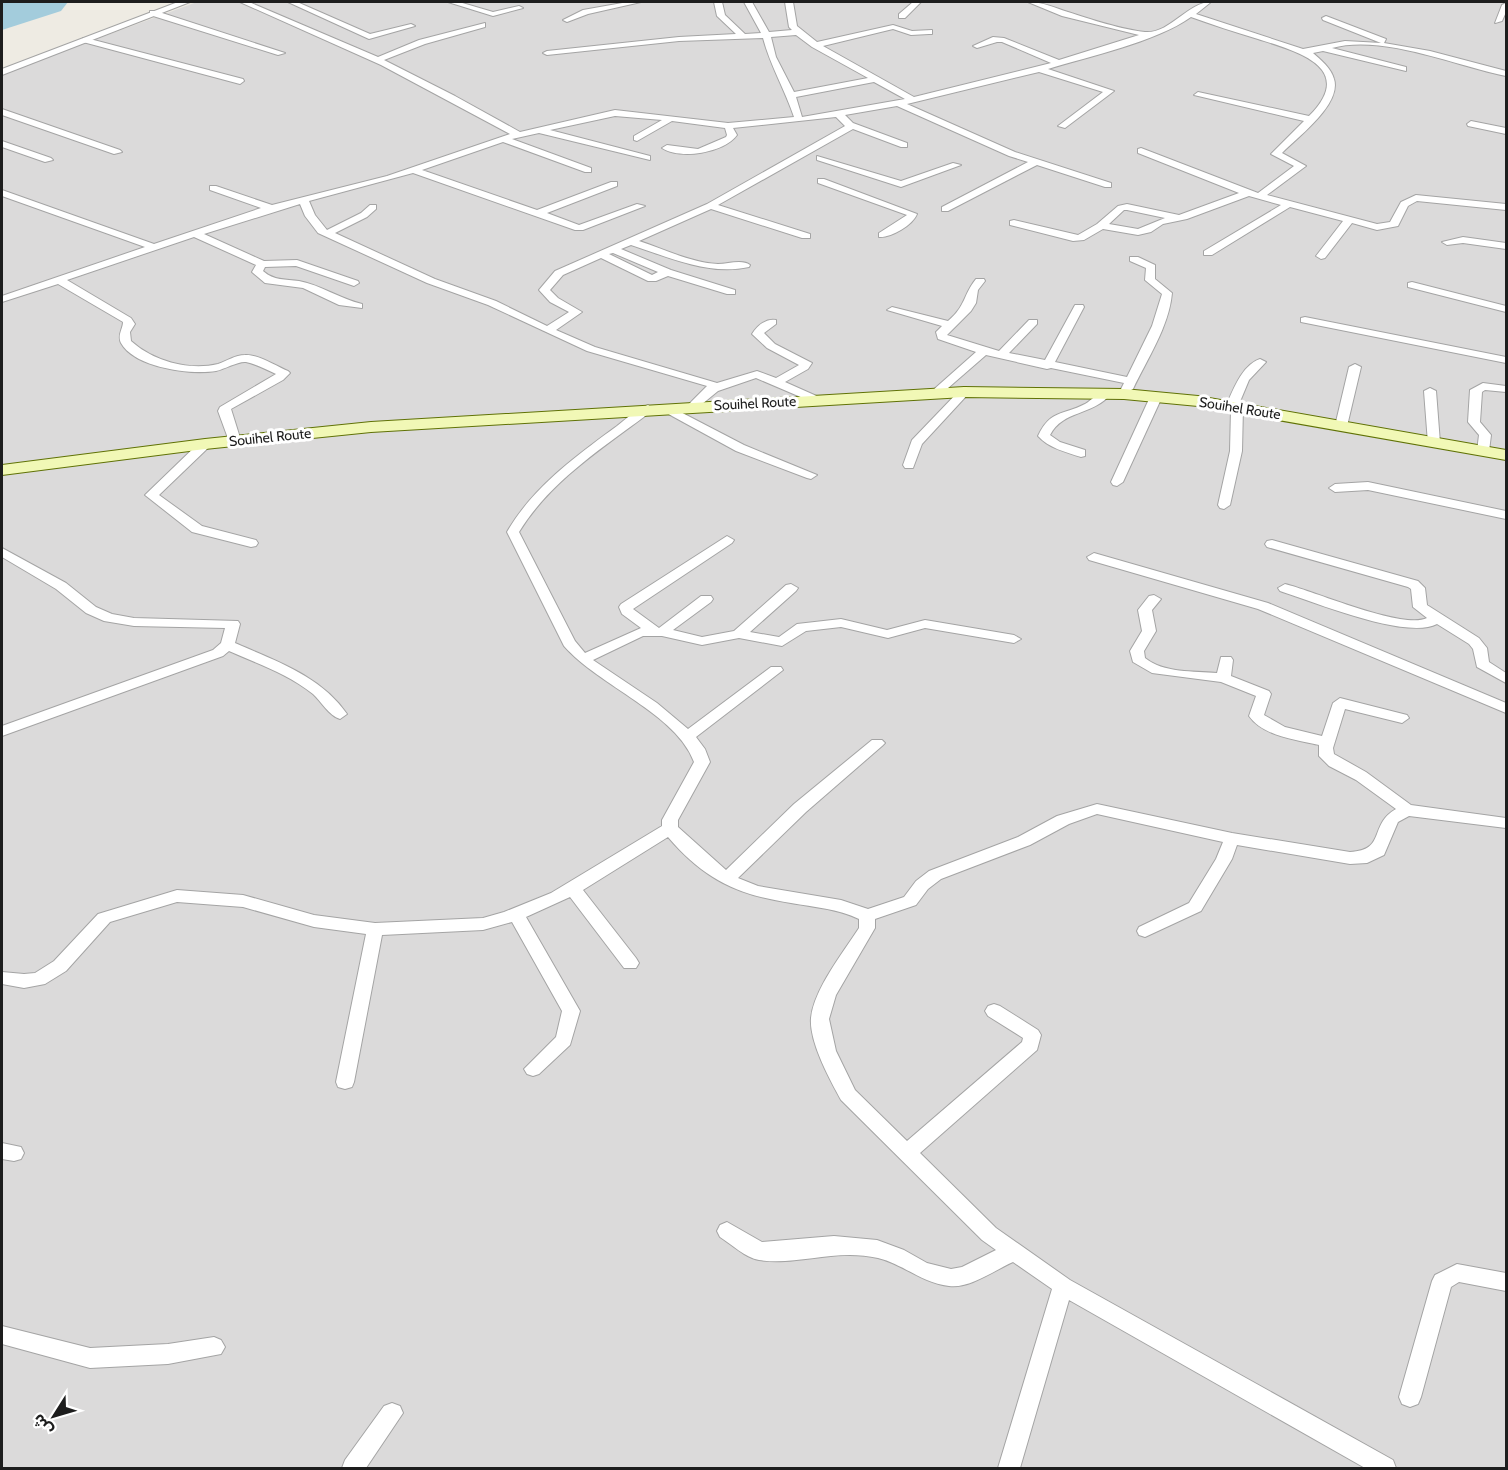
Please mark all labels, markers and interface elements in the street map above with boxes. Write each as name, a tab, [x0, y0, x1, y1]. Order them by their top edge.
street label: Souihel Route	[713, 392, 797, 414]
street label: Souihel Route	[1198, 393, 1282, 423]
street label: Souihel Route	[228, 424, 312, 450]
north arrow	[24, 1386, 84, 1446]
text: ش	[28, 1410, 57, 1439]

